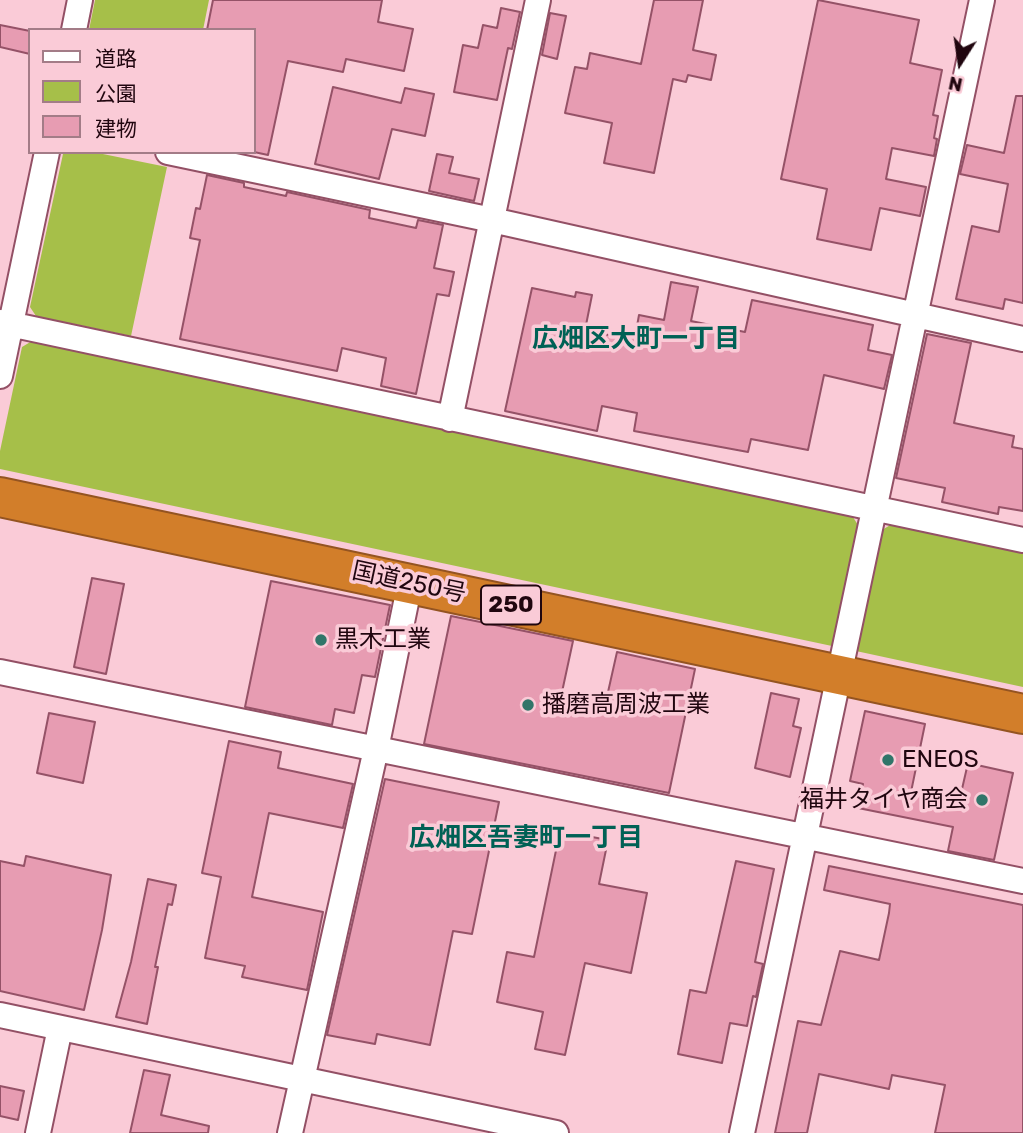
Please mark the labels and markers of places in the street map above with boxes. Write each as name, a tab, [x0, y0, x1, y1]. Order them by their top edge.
place label: 黒木工業	[335, 626, 431, 654]
marker: 黒木工業	[313, 632, 329, 648]
place label: 播磨高周波工業	[542, 691, 710, 719]
marker: 播磨高周波工業	[520, 697, 536, 713]
place label: ENEOS	[902, 746, 979, 774]
marker: ENEOS	[880, 752, 896, 768]
place label: 福井タイヤ商会	[800, 786, 968, 814]
marker: 福井タイヤ商会	[974, 792, 990, 808]

